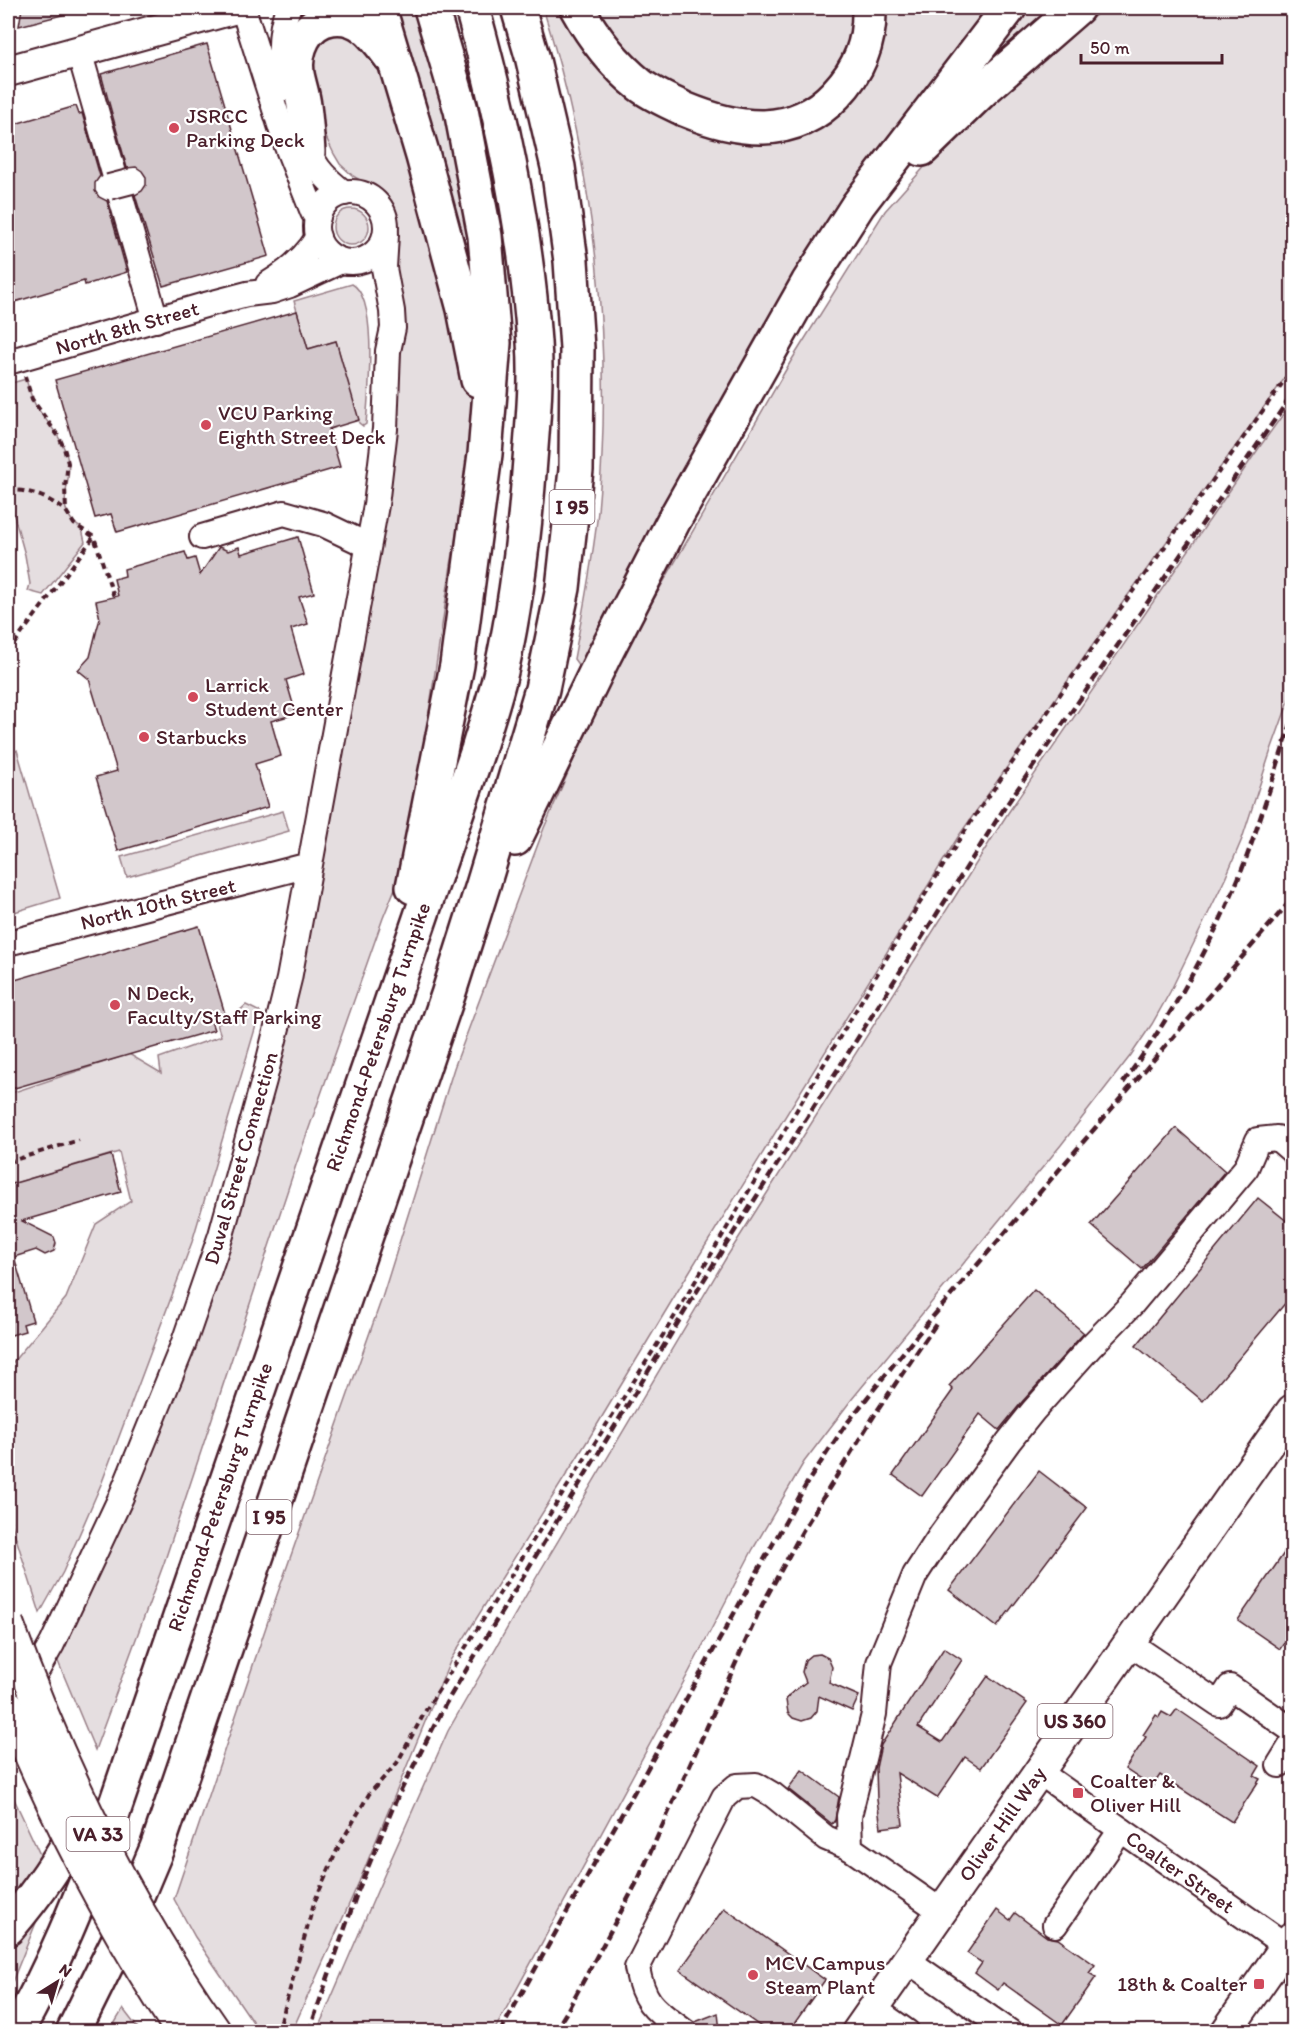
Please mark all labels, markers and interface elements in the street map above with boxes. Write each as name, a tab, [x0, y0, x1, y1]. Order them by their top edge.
scale bar	[1081, 27, 1222, 65]
text: 50 m	[1090, 37, 1130, 59]
place label: JSRCC Parking Deck	[186, 103, 305, 152]
marker: JSRCC Parking Deck	[167, 121, 181, 135]
street label: North 8th Street	[52, 295, 201, 360]
place label: VCU Parking Eighth Street Deck	[218, 400, 386, 449]
marker: VCU Parking Eighth Street Deck	[199, 418, 213, 432]
road number: I 95	[550, 490, 594, 524]
place label: Larrick Student Center	[205, 672, 344, 721]
marker: Larrick Student Center	[186, 690, 200, 704]
place label: Starbucks	[156, 724, 247, 749]
marker: Starbucks	[137, 730, 151, 744]
street label: North 10th Street	[78, 872, 238, 935]
street label: Richmond-Petersburg Turnpike	[320, 899, 435, 1175]
place label: N Deck, Faculty/Staff Parking	[127, 980, 322, 1029]
marker: N Deck, Faculty/Staff Parking	[108, 998, 122, 1012]
street label: Duval Street Connection	[198, 1048, 283, 1267]
street label: Richmond-Petersburg Turnpike	[162, 1359, 277, 1635]
road number: I 95	[246, 1500, 292, 1534]
road number: US 360	[1038, 1704, 1112, 1738]
street label: Oliver Hill Way	[953, 1761, 1050, 1886]
place label: Coalter & Oliver Hill	[1090, 1768, 1181, 1817]
marker: Coalter & Oliver Hill	[1071, 1786, 1085, 1800]
road number: VA 33	[66, 1817, 130, 1851]
street label: Coalter Street	[1121, 1825, 1240, 1918]
place label: MCV Campus Steam Plant	[765, 1950, 885, 1999]
north arrow	[27, 1952, 87, 2012]
text: N	[56, 1960, 76, 1981]
marker: MCV Campus Steam Plant	[746, 1968, 760, 1982]
place label: 18th & Coalter	[1117, 1971, 1248, 1996]
marker: 18th & Coalter	[1252, 1977, 1266, 1991]

